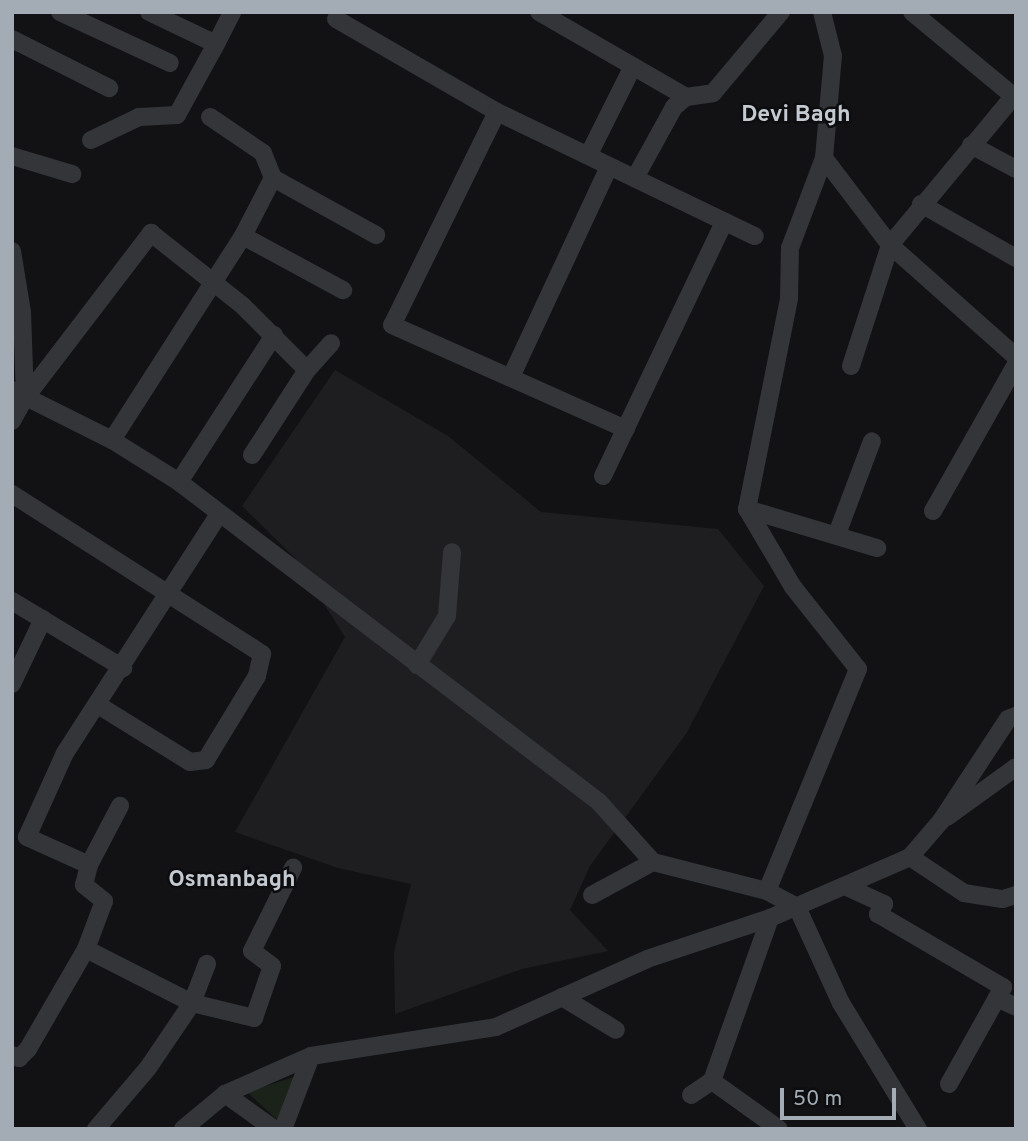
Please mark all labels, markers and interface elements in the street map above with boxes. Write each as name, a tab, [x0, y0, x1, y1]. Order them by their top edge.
district label: Devi Bagh	[741, 102, 851, 130]
district label: Osmanbagh	[168, 867, 296, 895]
scale bar	[783, 1074, 898, 1118]
text: 50 m	[793, 1086, 842, 1113]

